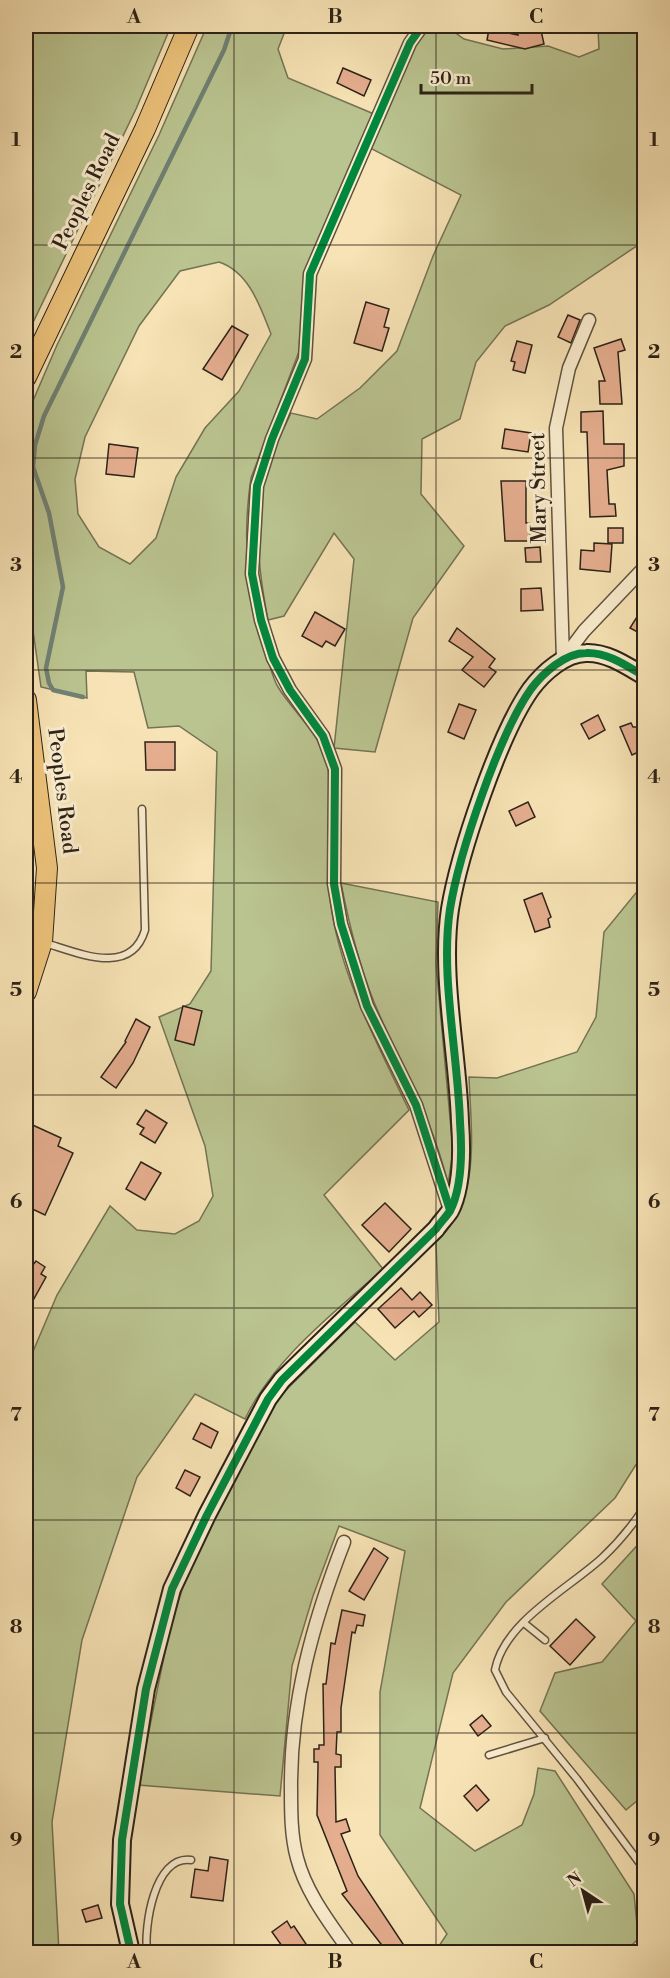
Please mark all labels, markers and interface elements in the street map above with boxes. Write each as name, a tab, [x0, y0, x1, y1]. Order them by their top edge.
text: A	[126, 5, 142, 30]
text: B	[327, 5, 343, 30]
text: C	[529, 5, 543, 30]
scale bar	[421, 57, 532, 95]
text: 50 m	[430, 67, 472, 90]
text: 1	[11, 128, 21, 153]
text: 1	[649, 128, 659, 153]
street label: Peoples Road	[48, 129, 126, 255]
text: 2	[10, 340, 22, 365]
text: 2	[648, 340, 660, 365]
street label: Mary Street	[525, 432, 553, 544]
text: 3	[10, 553, 22, 578]
text: 3	[648, 553, 660, 578]
street label: Peoples Road	[41, 727, 83, 855]
text: 4	[9, 765, 23, 790]
text: 4	[647, 765, 661, 790]
text: 5	[10, 978, 22, 1003]
text: 5	[648, 978, 660, 1003]
text: 6	[10, 1190, 23, 1215]
text: 6	[648, 1190, 661, 1215]
text: 7	[10, 1403, 22, 1428]
text: 7	[648, 1403, 660, 1428]
text: 8	[10, 1615, 23, 1640]
text: 8	[648, 1615, 661, 1640]
text: 9	[10, 1828, 22, 1853]
text: 9	[648, 1828, 660, 1853]
north arrow	[553, 1861, 613, 1921]
text: N	[564, 1868, 586, 1891]
text: A	[126, 1950, 142, 1975]
text: B	[327, 1950, 343, 1975]
text: C	[529, 1950, 543, 1975]

